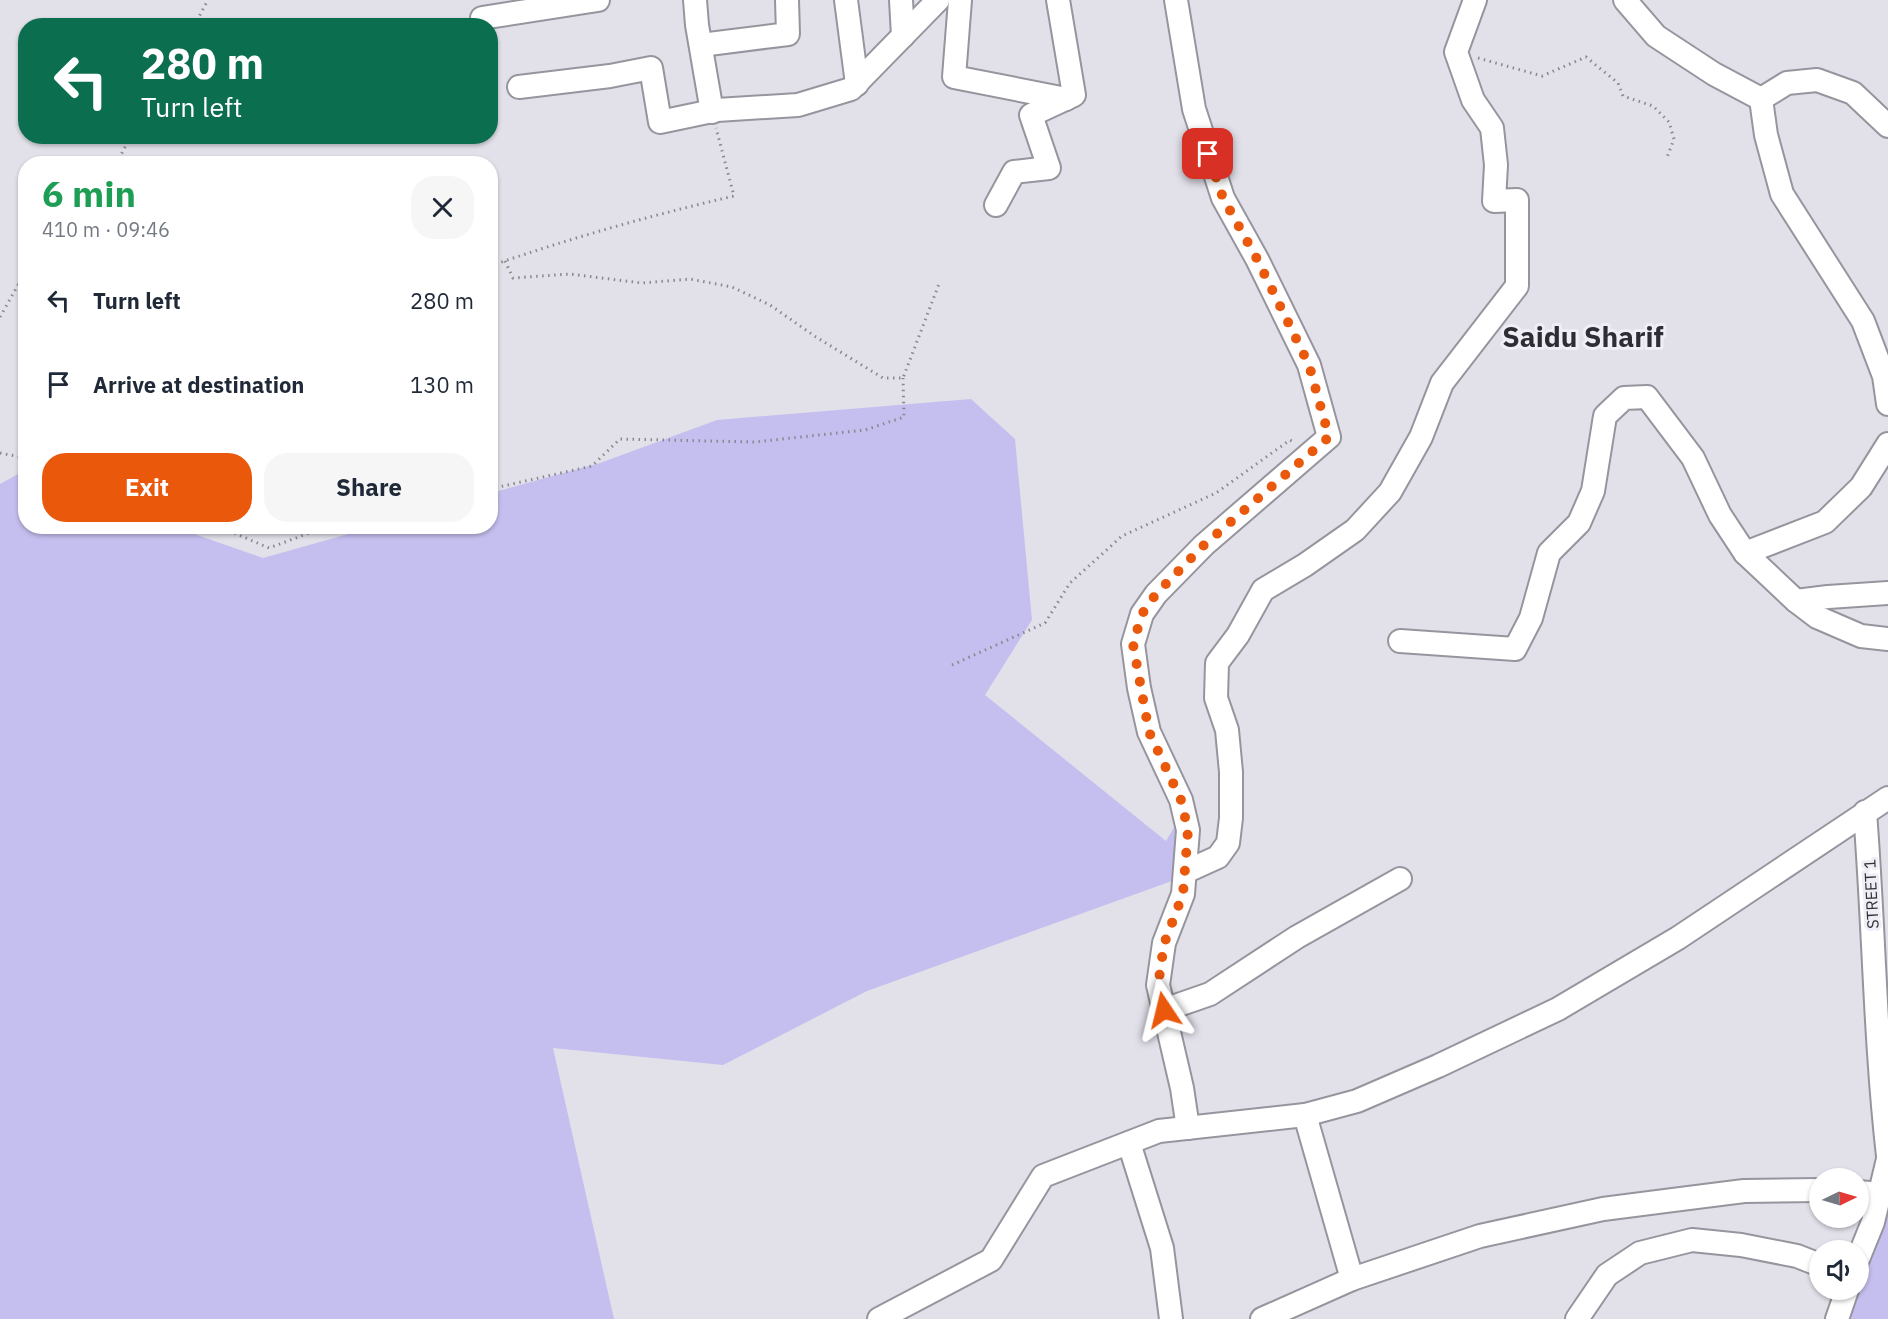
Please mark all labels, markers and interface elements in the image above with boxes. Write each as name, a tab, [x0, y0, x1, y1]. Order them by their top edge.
text: 280 m	[141, 36, 264, 91]
icon: left	[42, 42, 120, 120]
text: Turn left	[141, 89, 242, 124]
pin	[1182, 128, 1233, 179]
icon: arrive	[1191, 137, 1224, 170]
text: 6 min	[42, 170, 136, 217]
button: close	[411, 176, 474, 239]
text: 410 m · 09:46	[42, 216, 170, 243]
icon: left	[42, 284, 75, 317]
text: Turn left	[93, 286, 181, 315]
text: 280 m	[410, 286, 474, 315]
district label: Saidu Sharif	[1502, 318, 1664, 355]
icon: arrive	[42, 368, 75, 401]
text: Arrive at destination	[93, 370, 304, 399]
text: 130 m	[410, 370, 474, 399]
button: Exit	[42, 453, 252, 522]
button: Share	[264, 453, 474, 522]
street label: STREET 1	[1859, 859, 1883, 929]
position arrow	[1132, 978, 1196, 1042]
north arrow	[1809, 1168, 1869, 1228]
map controls	[1809, 1168, 1869, 1300]
button: sound	[1809, 1240, 1869, 1300]

